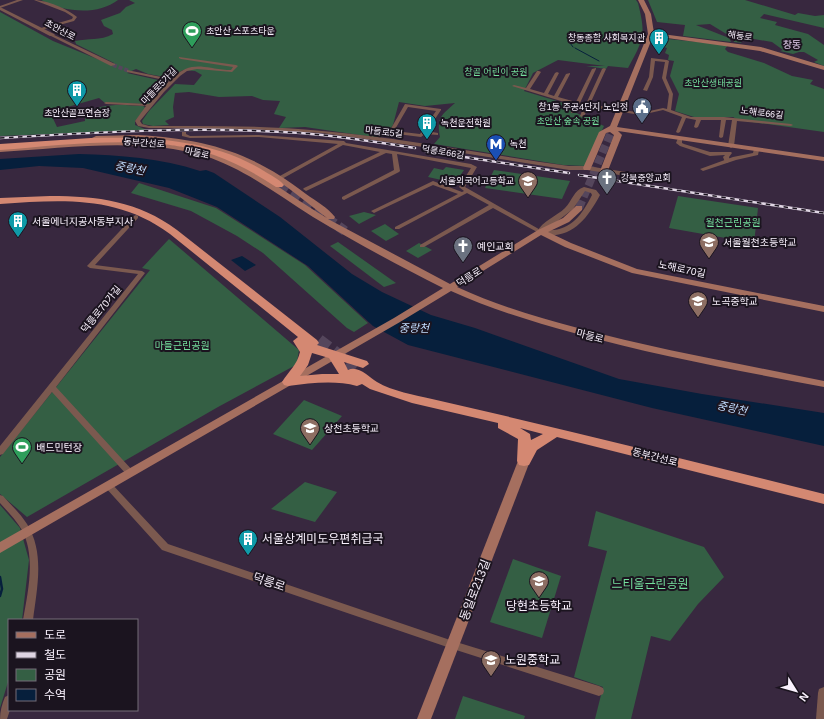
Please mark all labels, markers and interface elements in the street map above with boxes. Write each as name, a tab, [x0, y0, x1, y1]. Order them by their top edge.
street label: 초안산로	[43, 18, 77, 42]
sports icon: 초안산 스포츠타운	[181, 20, 203, 48]
place label: 초안산 스포츠타운	[206, 26, 275, 36]
building icon: 창동종합 사회복지관	[648, 27, 670, 55]
street label: 해등로	[727, 29, 753, 43]
place label: 창동종합 사회복지관	[568, 33, 646, 43]
district label: 창동	[783, 39, 801, 50]
street label: 마들로5가길	[139, 66, 179, 106]
park label: 창골 어린이 공원	[465, 67, 527, 77]
park label: 초안산생태공원	[684, 78, 742, 88]
building icon: 초안산골프연습장	[66, 79, 88, 107]
public building icon: 창1동 주공4단지 노인정	[631, 96, 653, 124]
place label: 창1동 주공4단지 노인정	[538, 102, 628, 112]
street label: 노해로66길	[740, 105, 784, 121]
place label: 초안산골프연습장	[44, 108, 110, 118]
building icon: 녹천운전학원	[416, 112, 438, 140]
park label: 초안산 숲속 공원	[537, 116, 599, 126]
place label: 녹천운전학원	[441, 117, 491, 128]
street label: 마들로5길	[364, 125, 404, 139]
metro station icon: 녹천	[485, 133, 507, 161]
street label: 동부간선로	[123, 137, 165, 149]
place label: 녹천	[510, 138, 527, 149]
street label: 덕릉로66길	[421, 143, 465, 161]
street label: 마들로	[184, 145, 210, 161]
water label: 중랑천	[114, 159, 148, 177]
church icon: 강북중앙교회	[596, 167, 618, 195]
school or university icon: 서울외국어고등학교	[517, 170, 539, 198]
place label: 강북중앙교회	[621, 173, 671, 183]
place label: 서울외국어고등학교	[439, 175, 514, 186]
building icon: 서울에너지공사동부지사	[7, 210, 29, 238]
place label: 서울에너지공사동부지사	[32, 216, 134, 227]
park label: 월천근린공원	[705, 217, 761, 228]
school or university icon: 서울월천초등학교	[698, 231, 720, 259]
church icon: 예인교회	[452, 235, 474, 263]
place label: 서울월천초등학교	[723, 237, 797, 248]
place label: 예인교회	[477, 241, 514, 252]
street label: 노해로70길	[657, 259, 707, 279]
street label: 덕릉로	[454, 265, 484, 289]
street label: 덕릉로70가길	[79, 283, 123, 335]
school or university icon: 노곡중학교	[687, 290, 709, 318]
place label: 노곡중학교	[712, 296, 758, 307]
water label: 중랑천	[399, 322, 431, 334]
street label: 마들로	[575, 327, 605, 345]
park label: 마들근린공원	[154, 340, 210, 351]
water label: 중랑천	[716, 399, 750, 417]
school or university icon: 상천초등학교	[299, 417, 321, 445]
place label: 상천초등학교	[324, 423, 379, 434]
sports icon: 배드민턴장	[11, 436, 33, 464]
place label: 배드민턴장	[36, 442, 82, 453]
street label: 동부간선로	[631, 446, 679, 468]
building icon: 서울상계미도우편취급국	[237, 528, 259, 556]
place label: 서울상계미도우편취급국	[262, 532, 383, 546]
street label: 동일로213길	[457, 558, 493, 622]
street label: 덕릉로	[251, 570, 287, 594]
school or university icon: 당현초등학교	[528, 570, 550, 598]
park label: 느티울근린공원	[611, 577, 689, 591]
place label: 당현초등학교	[506, 599, 572, 613]
legend	[8, 619, 138, 711]
text: 도로	[44, 628, 66, 642]
text: 철도	[44, 648, 66, 662]
school or university icon: 노원중학교	[480, 649, 502, 677]
place label: 노원중학교	[505, 653, 560, 667]
text: 공원	[44, 668, 66, 682]
north arrow	[776, 671, 816, 711]
text: 수역	[44, 688, 66, 702]
text: N	[797, 690, 811, 704]

